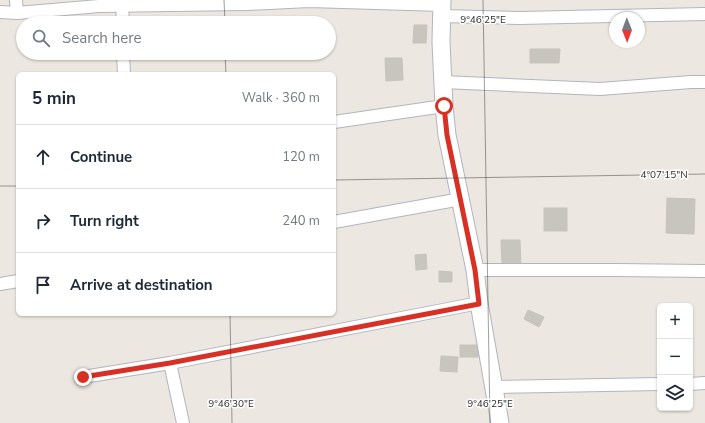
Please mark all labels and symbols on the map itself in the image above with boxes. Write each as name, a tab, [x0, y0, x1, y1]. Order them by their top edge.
north arrow	[609, 12, 645, 48]
text: 9°46'25"E	[460, 13, 506, 27]
route start	[435, 97, 453, 115]
text: 4°07'15"N	[640, 168, 688, 182]
route end	[74, 368, 92, 386]
text: 9°46'30"E	[208, 397, 254, 411]
text: 9°46'25"E	[467, 397, 513, 411]

